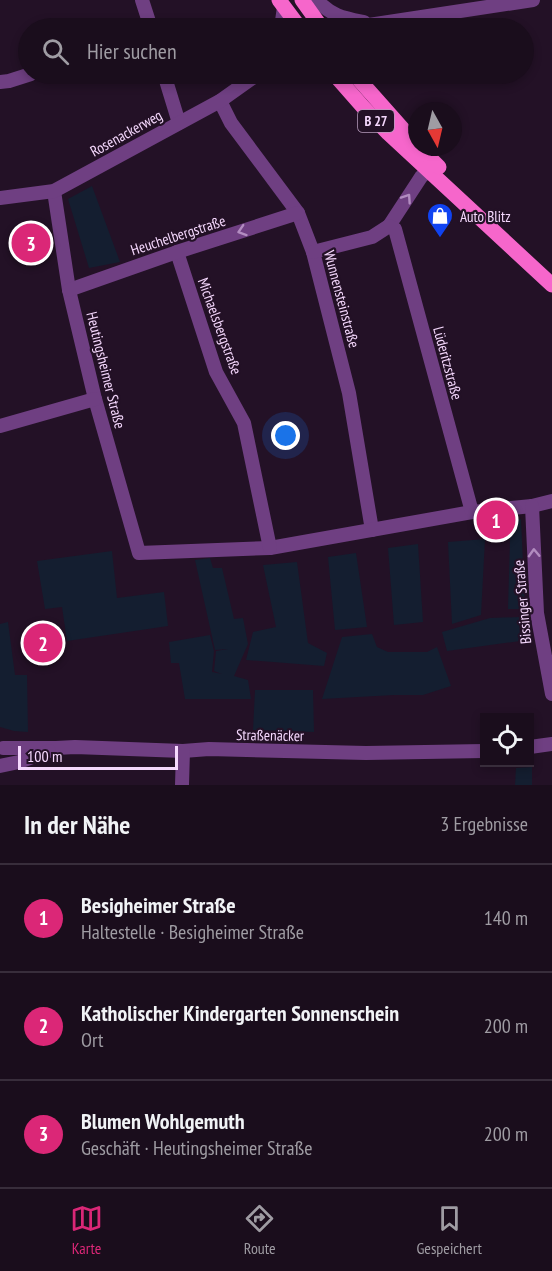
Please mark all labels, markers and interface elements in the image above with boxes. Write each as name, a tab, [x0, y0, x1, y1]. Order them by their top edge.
search box	[18, 18, 534, 84]
icon: search	[39, 35, 72, 68]
text: Hier suchen	[87, 37, 177, 65]
north arrow	[408, 102, 462, 156]
street label: Rosenackerweg	[87, 105, 165, 161]
road number: B 27	[358, 110, 394, 132]
one-way arrow	[400, 193, 411, 204]
shop icon: Auto Blitz	[425, 201, 455, 239]
place label: Auto Blitz	[460, 207, 511, 226]
street label: Heuchelbergstraße	[128, 211, 228, 259]
pin: 3	[12, 220, 51, 266]
one-way arrow	[237, 224, 248, 236]
street label: Wunnensteinstraße	[320, 248, 364, 350]
street label: Michaelsbergstraße	[194, 275, 246, 377]
street label: Heutingsheimer Straße	[82, 310, 130, 430]
street label: Lüderitzstraße	[429, 324, 467, 402]
your location	[271, 421, 300, 450]
pin: 1	[476, 498, 516, 542]
one-way arrow	[527, 549, 540, 558]
street label: Bissinger Straße	[509, 559, 535, 645]
pin: 2	[24, 620, 63, 666]
map controls	[480, 713, 534, 767]
button: locate	[480, 713, 534, 767]
street label: Straßenäcker	[236, 725, 305, 745]
scale bar	[18, 743, 178, 770]
text: 100 m	[27, 746, 62, 766]
text: In der Nähe	[24, 808, 130, 841]
text: 3 Ergebnisse	[440, 811, 528, 837]
text: Besigheimer Straße	[81, 891, 236, 919]
text: 1	[39, 905, 48, 931]
text: 140 m	[484, 905, 528, 931]
text: Haltestelle · Besigheimer Straße	[81, 919, 304, 945]
text: Katholischer Kindergarten Sonnenschein	[81, 999, 399, 1027]
text: 2	[39, 1013, 48, 1039]
text: 200 m	[484, 1013, 528, 1039]
text: Ort	[81, 1027, 103, 1053]
text: Blumen Wohlgemuth	[81, 1107, 245, 1135]
text: 3	[39, 1121, 48, 1147]
text: 200 m	[484, 1121, 528, 1147]
text: Geschäft · Heutingsheimer Straße	[81, 1135, 313, 1161]
tab: Karte	[70, 1202, 103, 1258]
tab: Route	[243, 1202, 276, 1258]
tab: Gespeichert	[416, 1202, 482, 1258]

